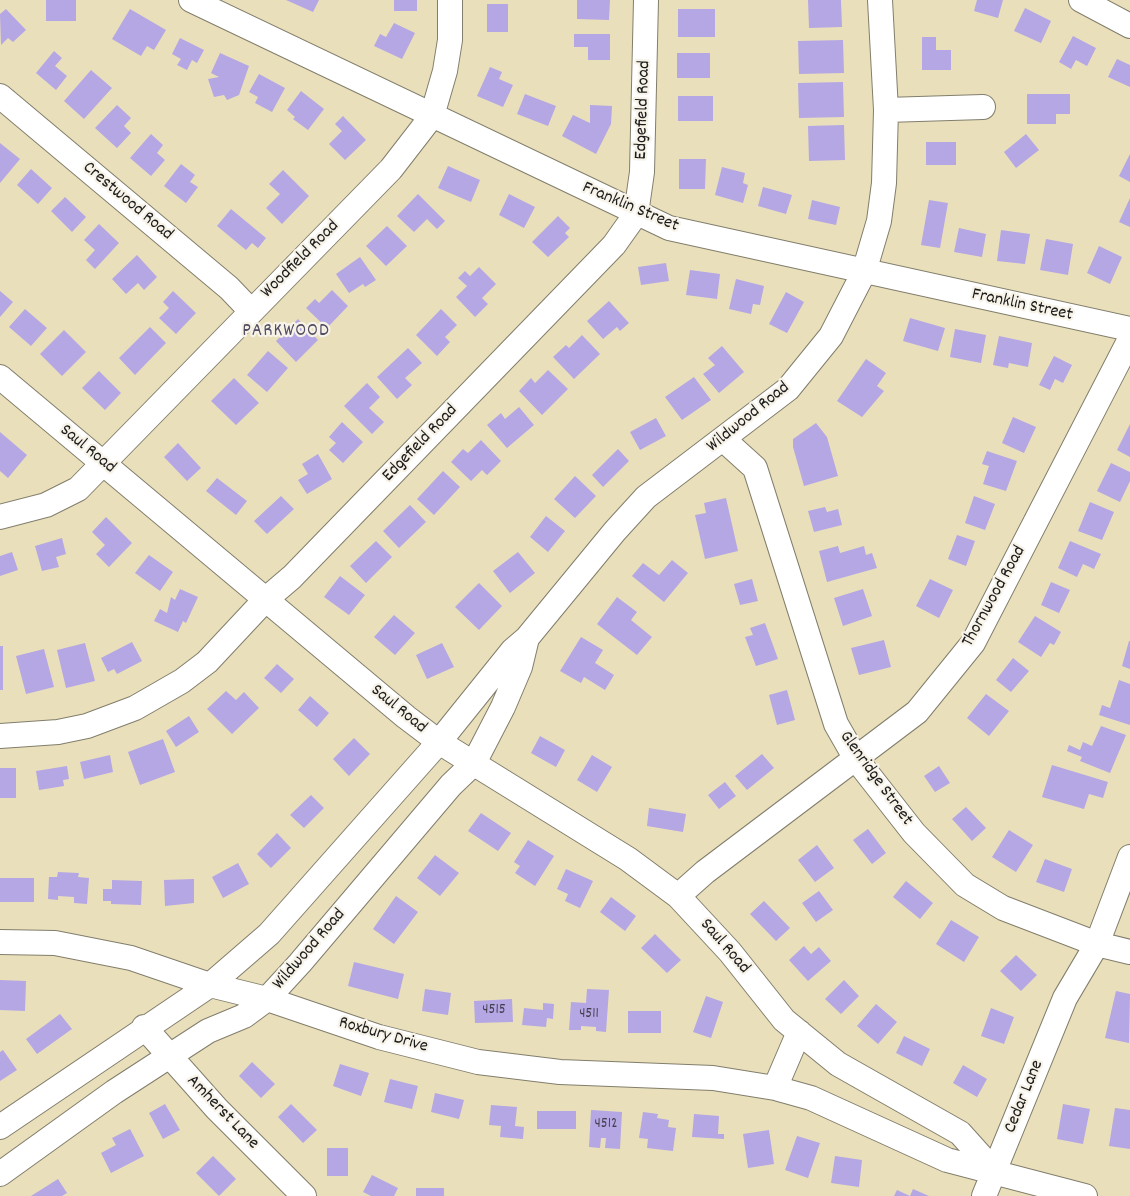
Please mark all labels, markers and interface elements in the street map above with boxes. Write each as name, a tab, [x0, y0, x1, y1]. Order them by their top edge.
street label: Edgefield Road	[631, 60, 657, 160]
street label: Crestwood Road	[77, 158, 177, 246]
street label: Franklin Street	[579, 178, 681, 238]
street label: Woodfield Road	[257, 216, 345, 304]
street label: Franklin Street	[970, 285, 1074, 327]
district label: PARKWOOD	[241, 321, 331, 343]
street label: Wildwood Road	[703, 378, 795, 458]
street label: Edgefield Road	[379, 401, 463, 487]
street label: Saul Road	[54, 421, 120, 479]
street label: Thornwood Road	[958, 543, 1032, 651]
street label: Saul Road	[365, 681, 431, 739]
street label: Glenridge Street	[833, 727, 917, 831]
street label: Wildwood Road	[269, 905, 351, 995]
street label: Saul Road	[694, 915, 754, 979]
house number: 4515	[482, 1002, 506, 1020]
house number: 4511	[579, 1006, 599, 1024]
street label: Roxbury Drive	[336, 1013, 430, 1059]
street label: Cedar Lane	[1001, 1057, 1049, 1137]
street label: Amherst Lane	[181, 1071, 263, 1155]
house number: 4512	[594, 1116, 618, 1134]

